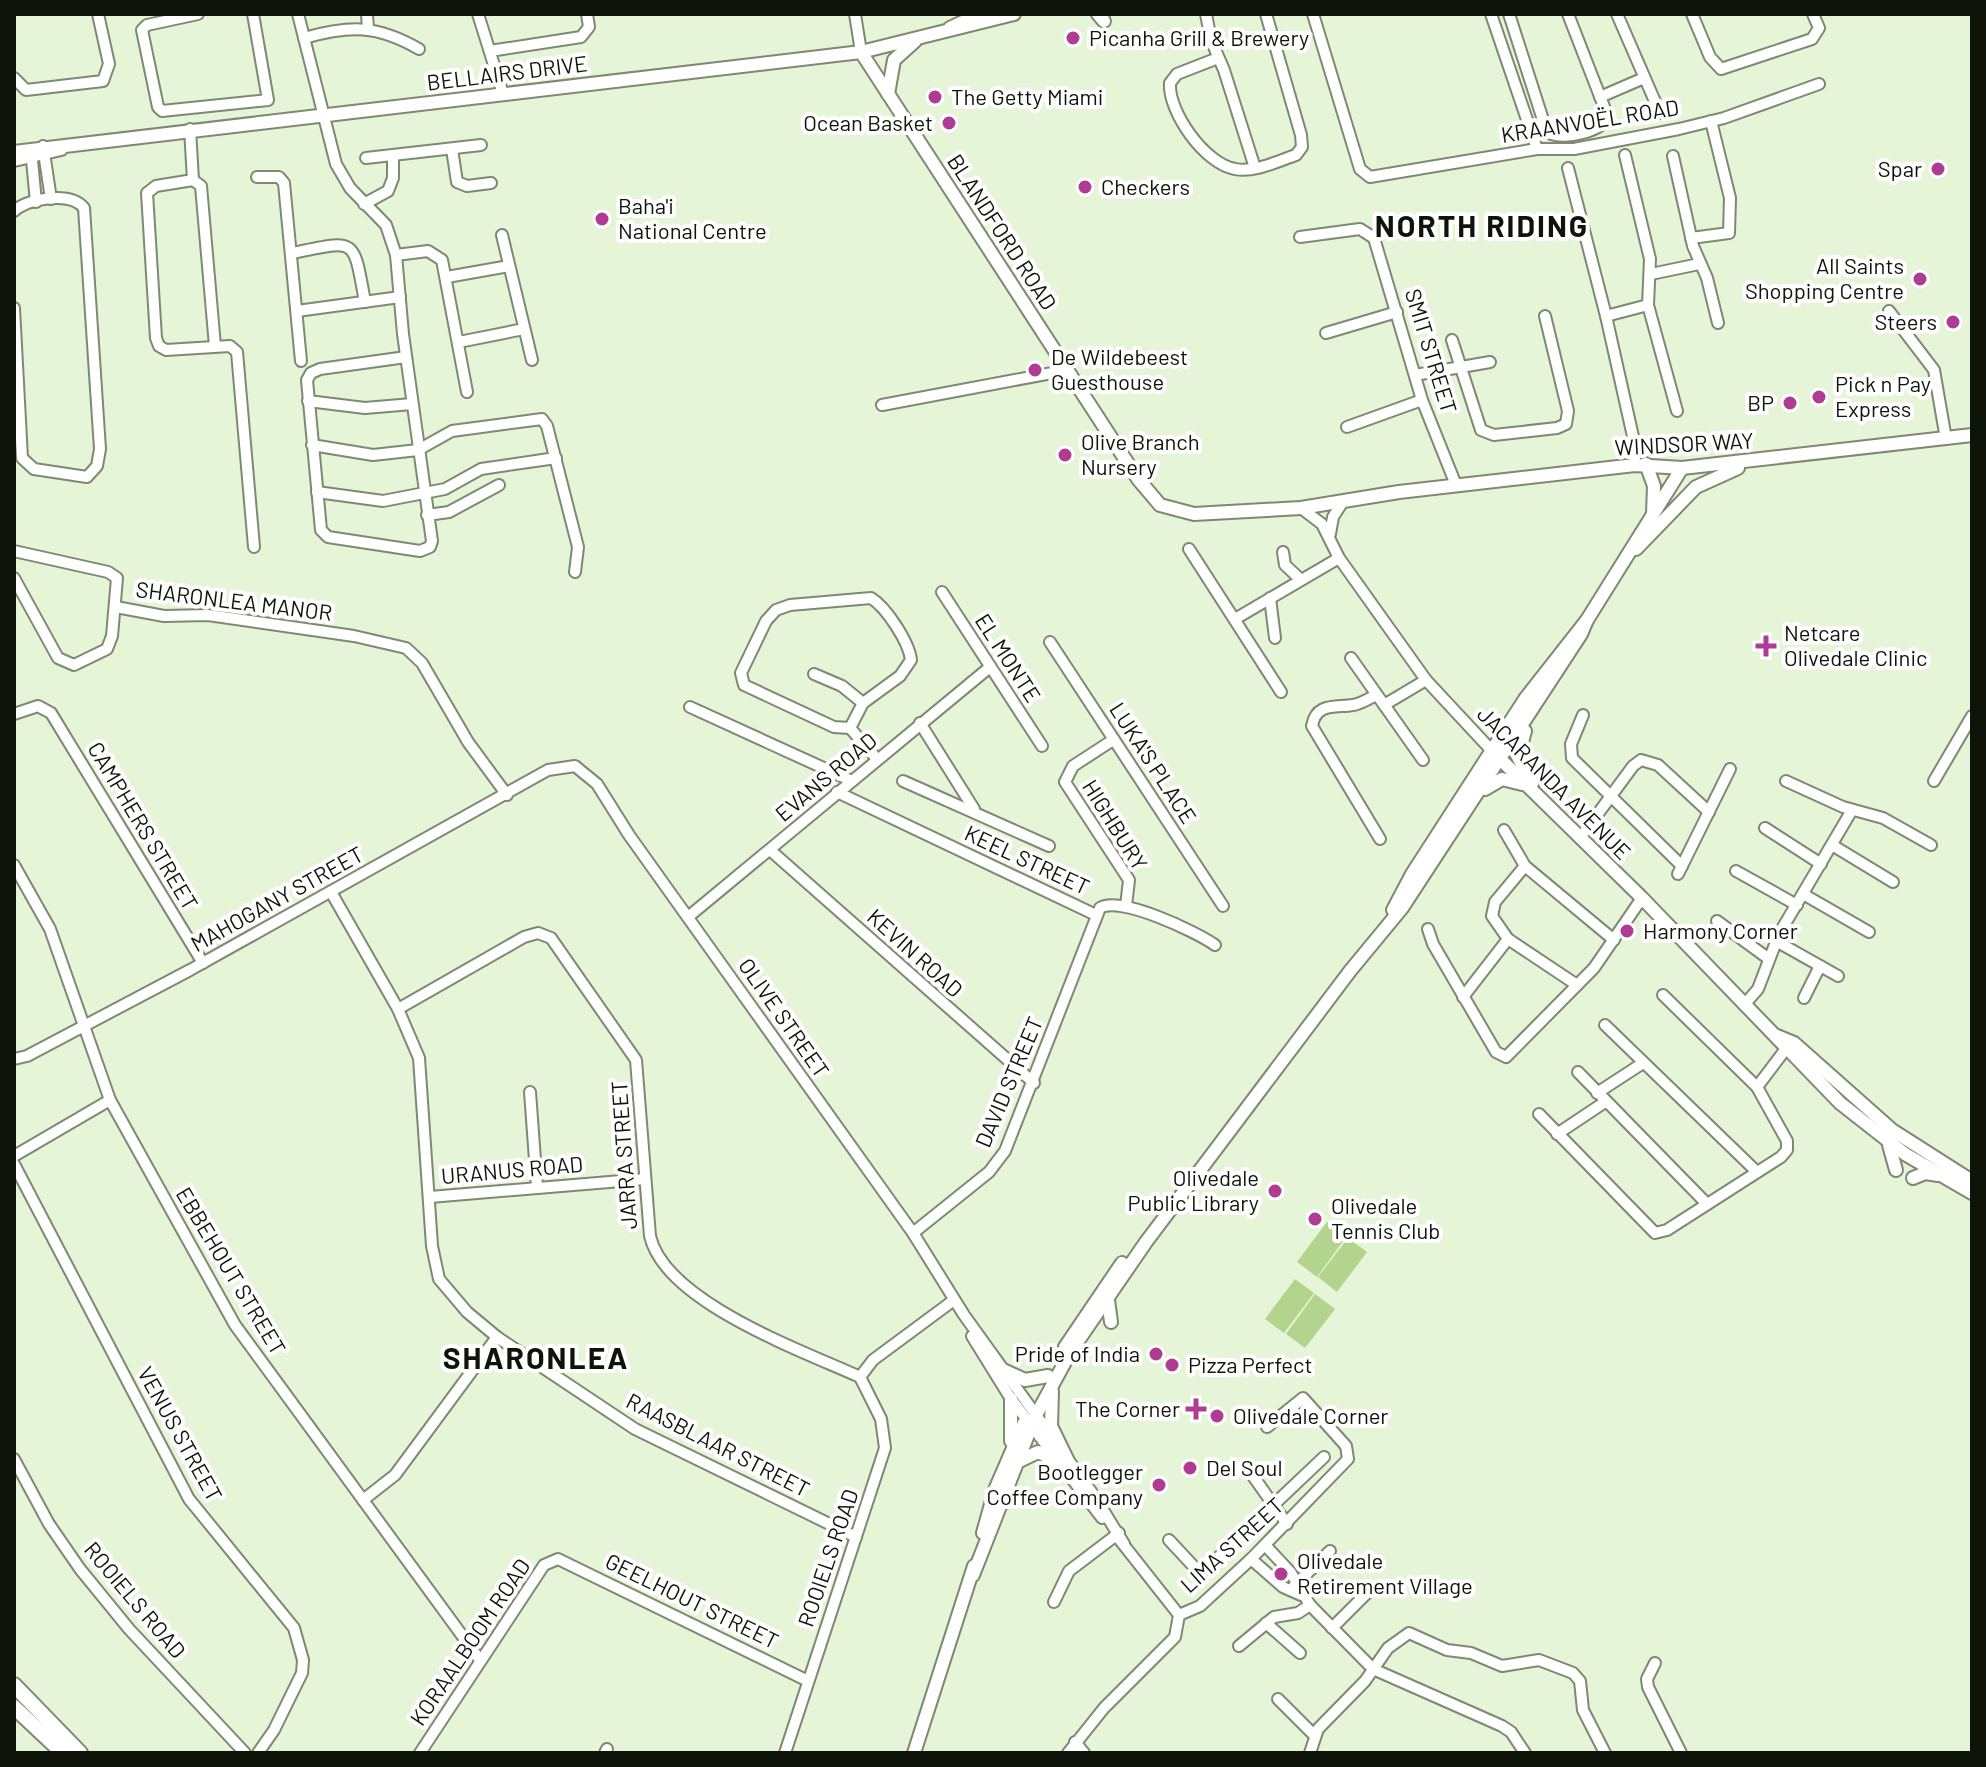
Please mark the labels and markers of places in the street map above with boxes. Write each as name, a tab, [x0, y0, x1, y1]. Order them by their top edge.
place label: Picanha Grill & Brewery	[1089, 24, 1309, 50]
marker: Picanha Grill & Brewery	[1064, 29, 1082, 47]
place label: The Getty Miami	[951, 83, 1103, 109]
marker: The Getty Miami	[926, 88, 944, 106]
place label: Ocean Basket	[803, 109, 933, 135]
marker: Ocean Basket	[940, 114, 958, 132]
place label: Spar	[1878, 155, 1922, 181]
marker: Spar	[1929, 160, 1947, 178]
place label: Checkers	[1101, 173, 1190, 199]
marker: Checkers	[1076, 178, 1094, 196]
place label: Baha'i National Centre	[618, 192, 767, 243]
marker: Baha'i National Centre	[593, 210, 611, 228]
place label: All Saints Shopping Centre	[1745, 252, 1904, 303]
marker: All Saints Shopping Centre	[1911, 270, 1929, 288]
place label: Steers	[1874, 308, 1937, 334]
marker: Steers	[1944, 313, 1962, 331]
place label: De Wildebeest Guesthouse	[1051, 343, 1188, 394]
marker: De Wildebeest Guesthouse	[1026, 361, 1044, 379]
place label: Pick n Pay Express	[1835, 370, 1931, 421]
marker: Pick n Pay Express	[1810, 388, 1828, 406]
place label: BP	[1747, 389, 1774, 415]
marker: BP	[1781, 394, 1799, 412]
place label: Olive Branch Nursery	[1081, 428, 1200, 479]
marker: Olive Branch Nursery	[1056, 446, 1074, 464]
place label: Netcare Olivedale Clinic	[1784, 619, 1928, 670]
marker: Netcare Olivedale Clinic	[1755, 635, 1777, 657]
place label: Harmony Corner	[1643, 917, 1798, 943]
marker: Harmony Corner	[1618, 922, 1636, 940]
place label: Olivedale Public Library	[1128, 1164, 1259, 1215]
marker: Olivedale Public Library	[1266, 1182, 1284, 1200]
place label: Olivedale Tennis Club	[1331, 1192, 1440, 1243]
marker: Olivedale Tennis Club	[1306, 1210, 1324, 1228]
place label: Pride of India	[1015, 1340, 1140, 1366]
marker: Pride of India	[1147, 1345, 1165, 1363]
place label: Pizza Perfect	[1188, 1351, 1313, 1377]
marker: Pizza Perfect	[1163, 1356, 1181, 1374]
place label: The Corner	[1075, 1395, 1180, 1421]
marker: The Corner	[1187, 1400, 1205, 1418]
place label: Olivedale Corner	[1233, 1402, 1388, 1428]
marker: Olivedale Corner	[1208, 1407, 1226, 1425]
place label: Del Soul	[1206, 1454, 1282, 1480]
place label: Bootlegger Coffee Company	[987, 1458, 1143, 1509]
marker: Del Soul	[1181, 1459, 1199, 1477]
marker: Bootlegger Coffee Company	[1150, 1476, 1168, 1494]
place label: Olivedale Retirement Village	[1297, 1547, 1473, 1598]
marker: Olivedale Retirement Village	[1272, 1565, 1290, 1583]

